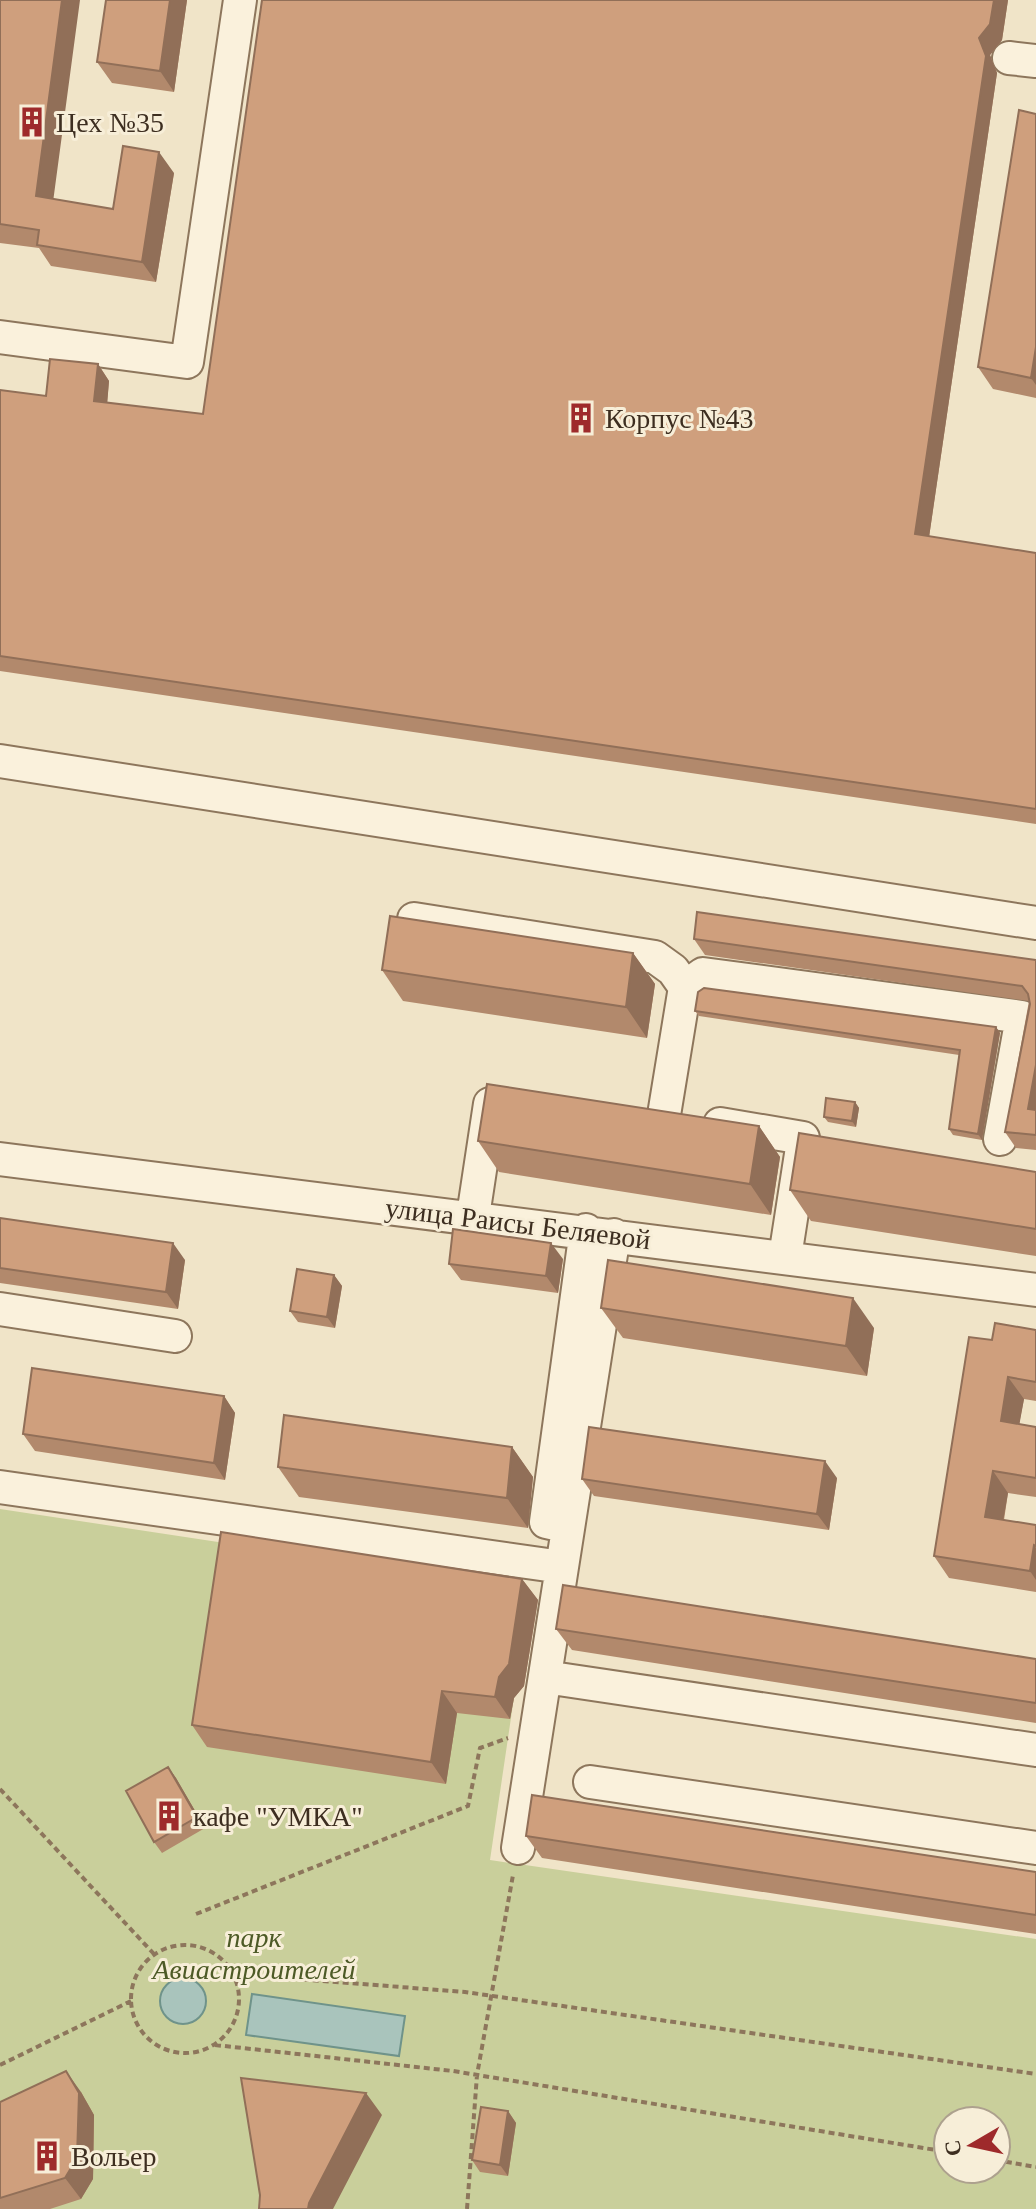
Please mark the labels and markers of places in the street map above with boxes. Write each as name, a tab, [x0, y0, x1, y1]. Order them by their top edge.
building icon: Цех №35	[15, 105, 49, 139]
place label: Цех №35	[56, 107, 164, 138]
building icon: Корпус №43	[564, 401, 598, 435]
place label: Корпус №43	[605, 403, 753, 434]
building icon: кафе "УМКА"	[152, 1799, 186, 1833]
place label: кафе "УМКА"	[193, 1801, 363, 1832]
building icon: Вольер	[30, 2139, 64, 2173]
place label: Вольер	[71, 2141, 156, 2172]

